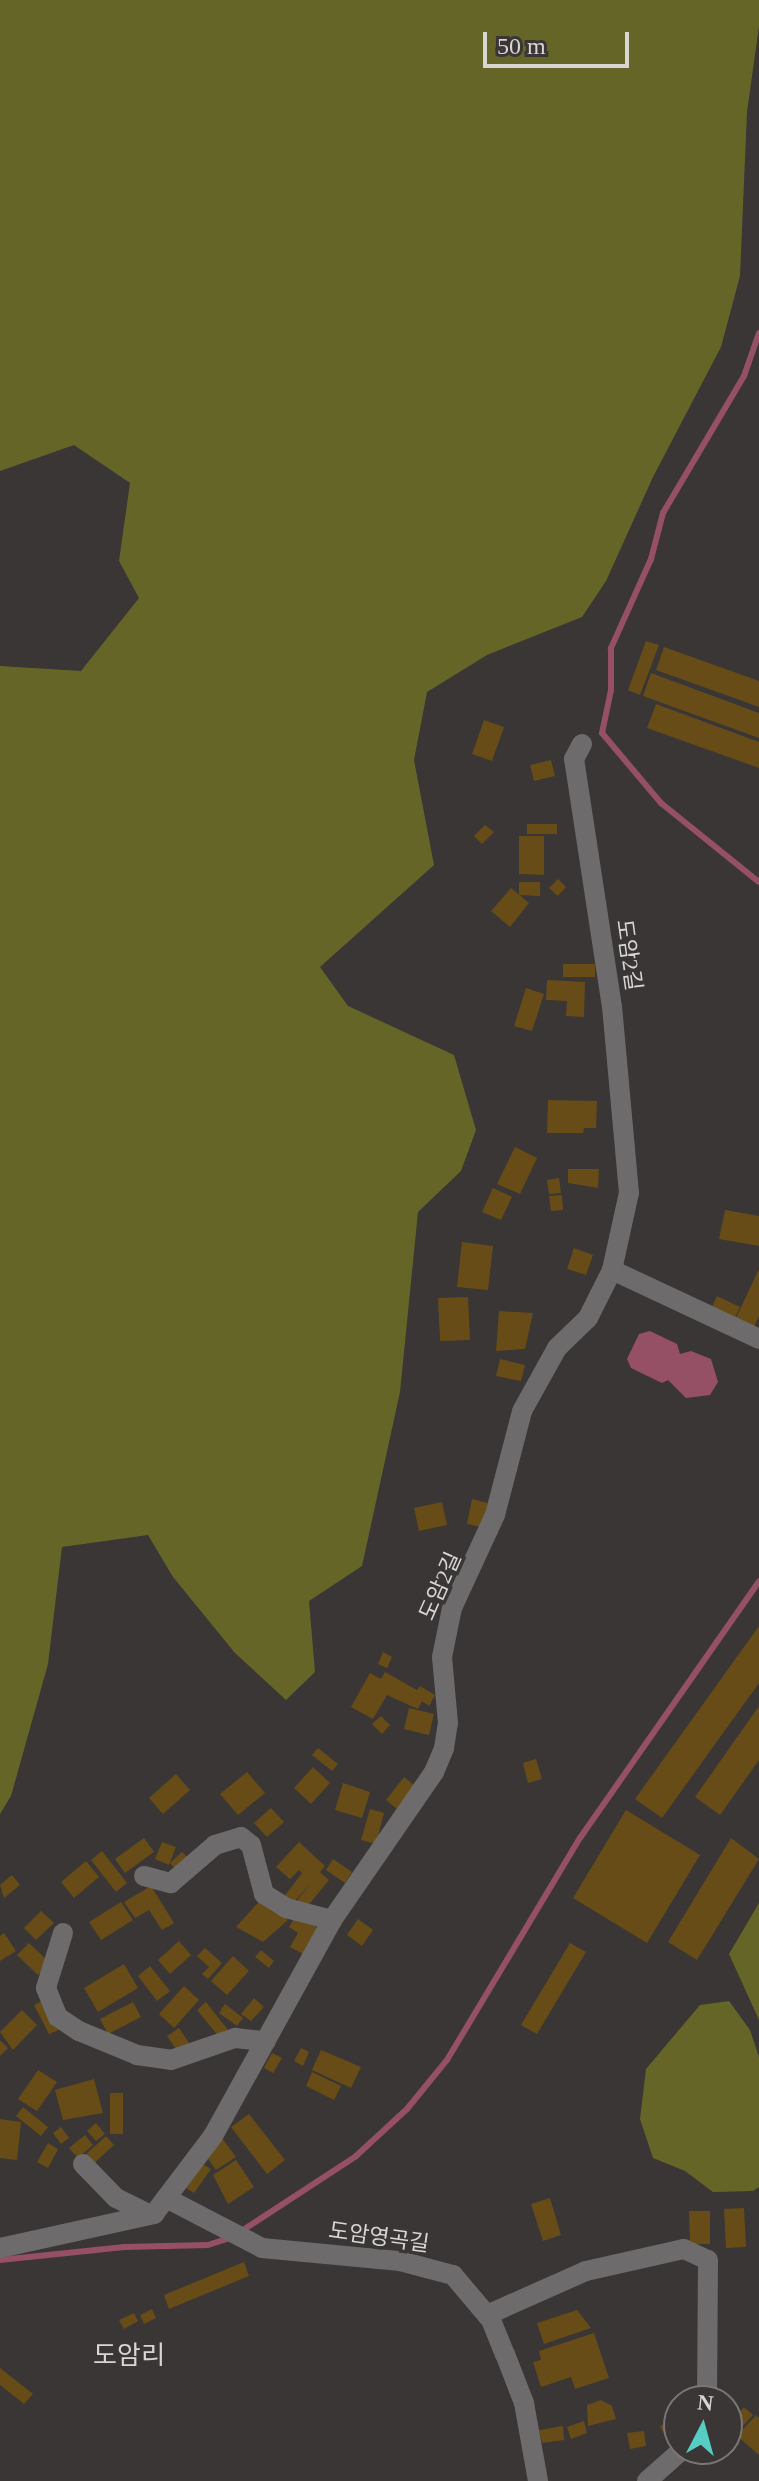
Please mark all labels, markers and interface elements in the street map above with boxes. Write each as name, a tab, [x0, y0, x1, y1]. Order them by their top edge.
scale bar	[487, 16, 633, 66]
text: 50 m	[497, 33, 546, 59]
street label: 도암2길	[611, 918, 647, 992]
street label: 도암2길	[413, 1548, 467, 1624]
street label: 도암영곡길	[327, 2217, 431, 2257]
district label: 도암리	[93, 2340, 165, 2372]
north arrow	[663, 2385, 743, 2465]
text: N	[696, 2389, 715, 2416]

